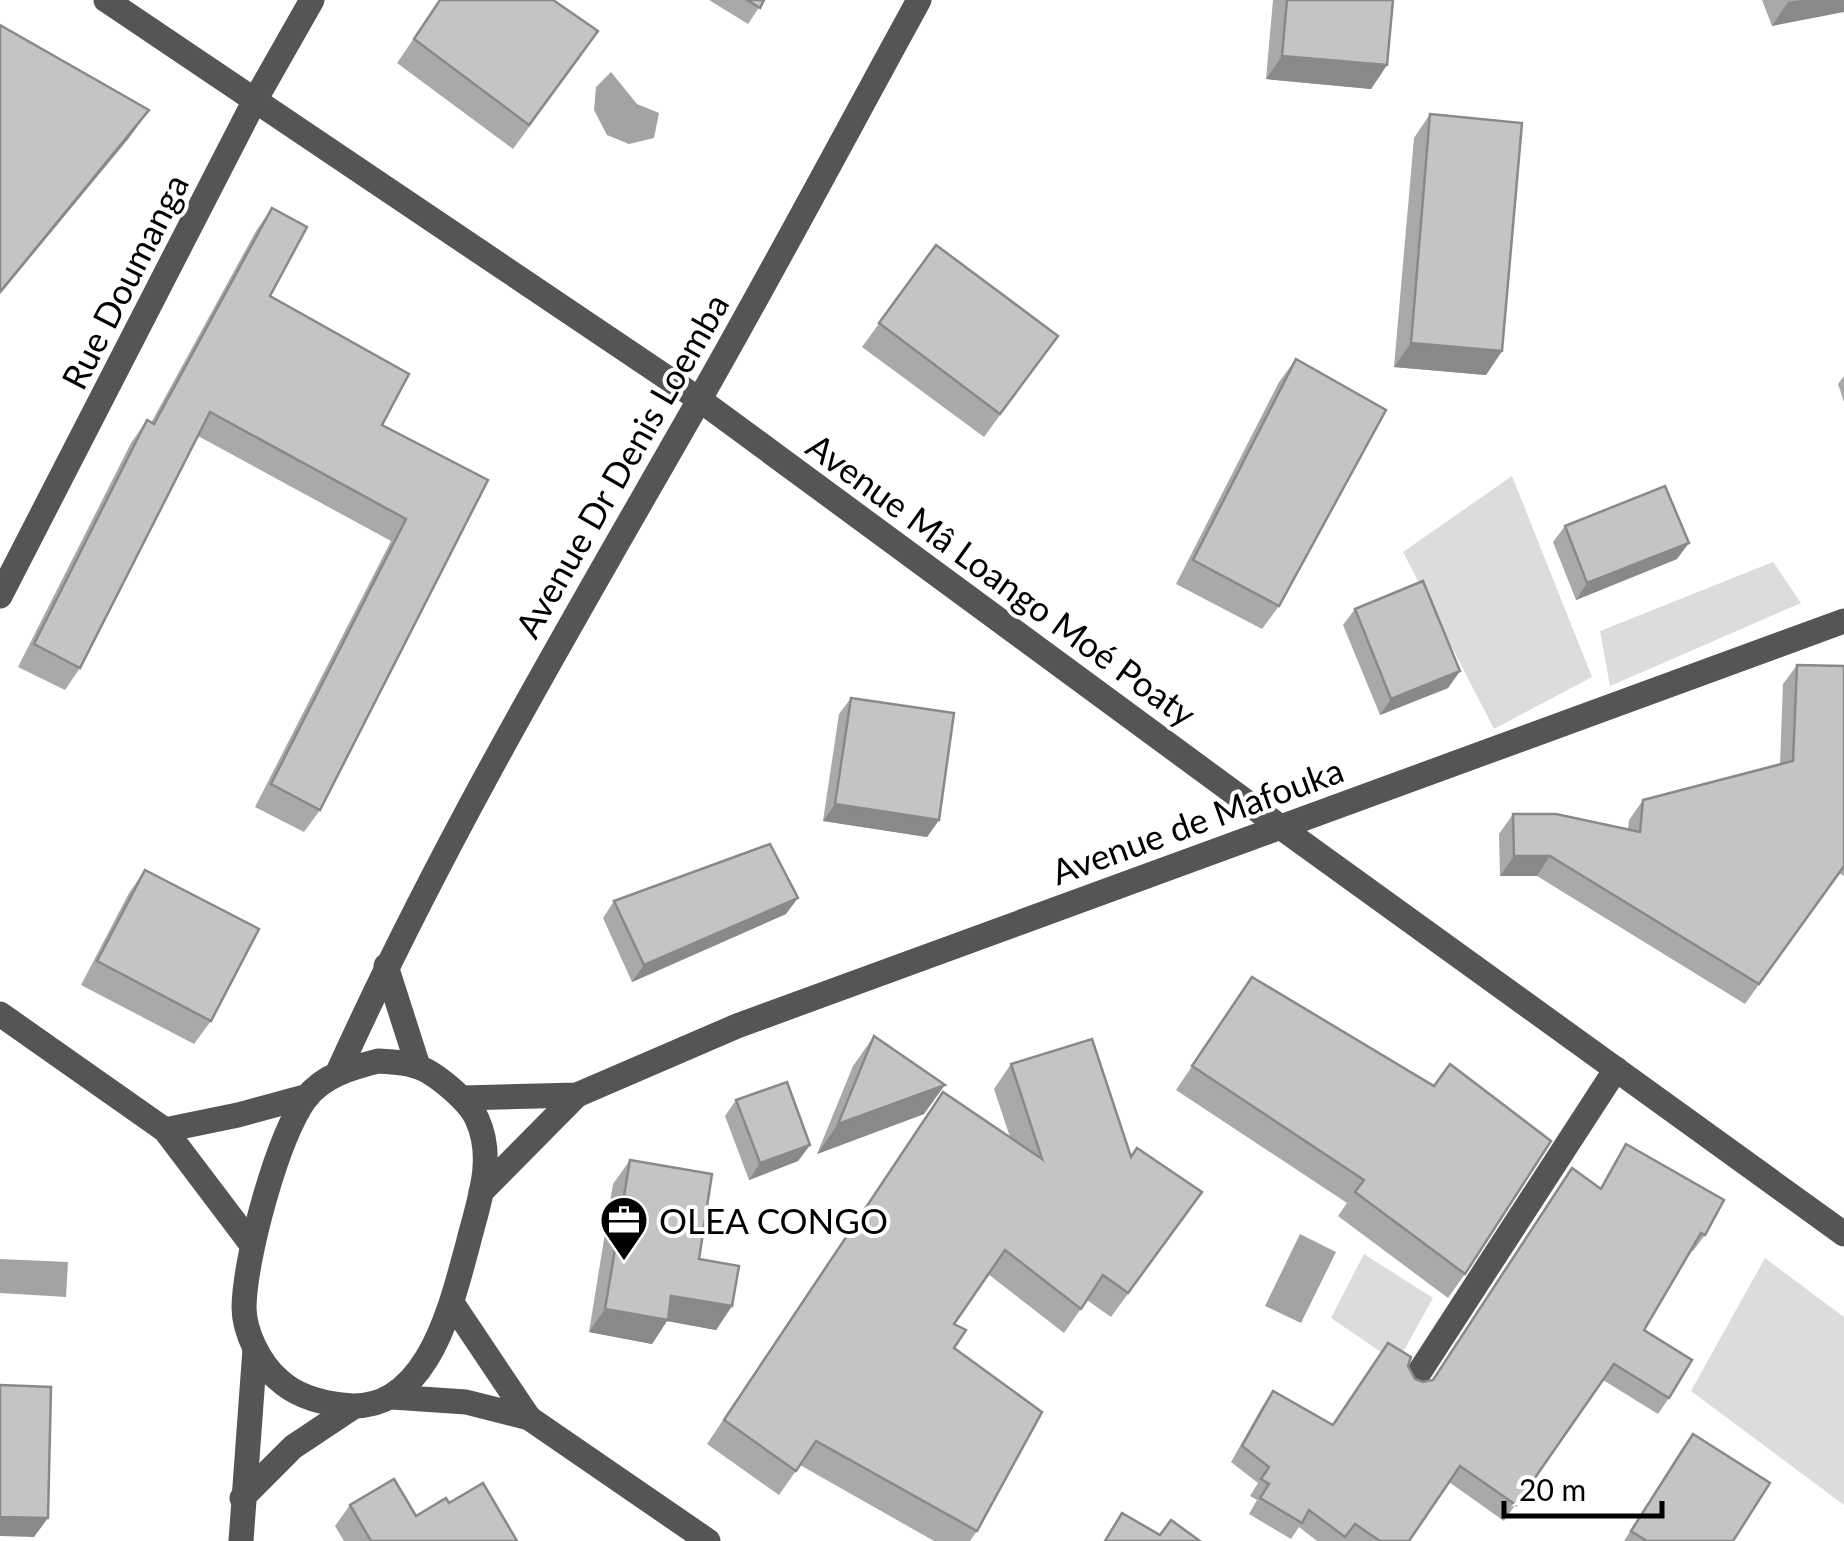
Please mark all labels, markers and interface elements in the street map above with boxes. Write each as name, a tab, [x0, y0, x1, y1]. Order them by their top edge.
street label: Rue Doumanga	[52, 167, 196, 395]
street label: Avenue Dr Denis Loemba	[505, 286, 737, 644]
street label: Avenue Mâ Loango Moé Poaty	[799, 424, 1205, 734]
street label: Avenue de Mafouka	[1045, 748, 1349, 892]
office icon: OLEA CONGO	[598, 1194, 650, 1262]
place label: OLEA CONGO	[659, 1199, 888, 1241]
scale bar	[1504, 1456, 1662, 1518]
text: 20 m	[1519, 1471, 1586, 1507]

